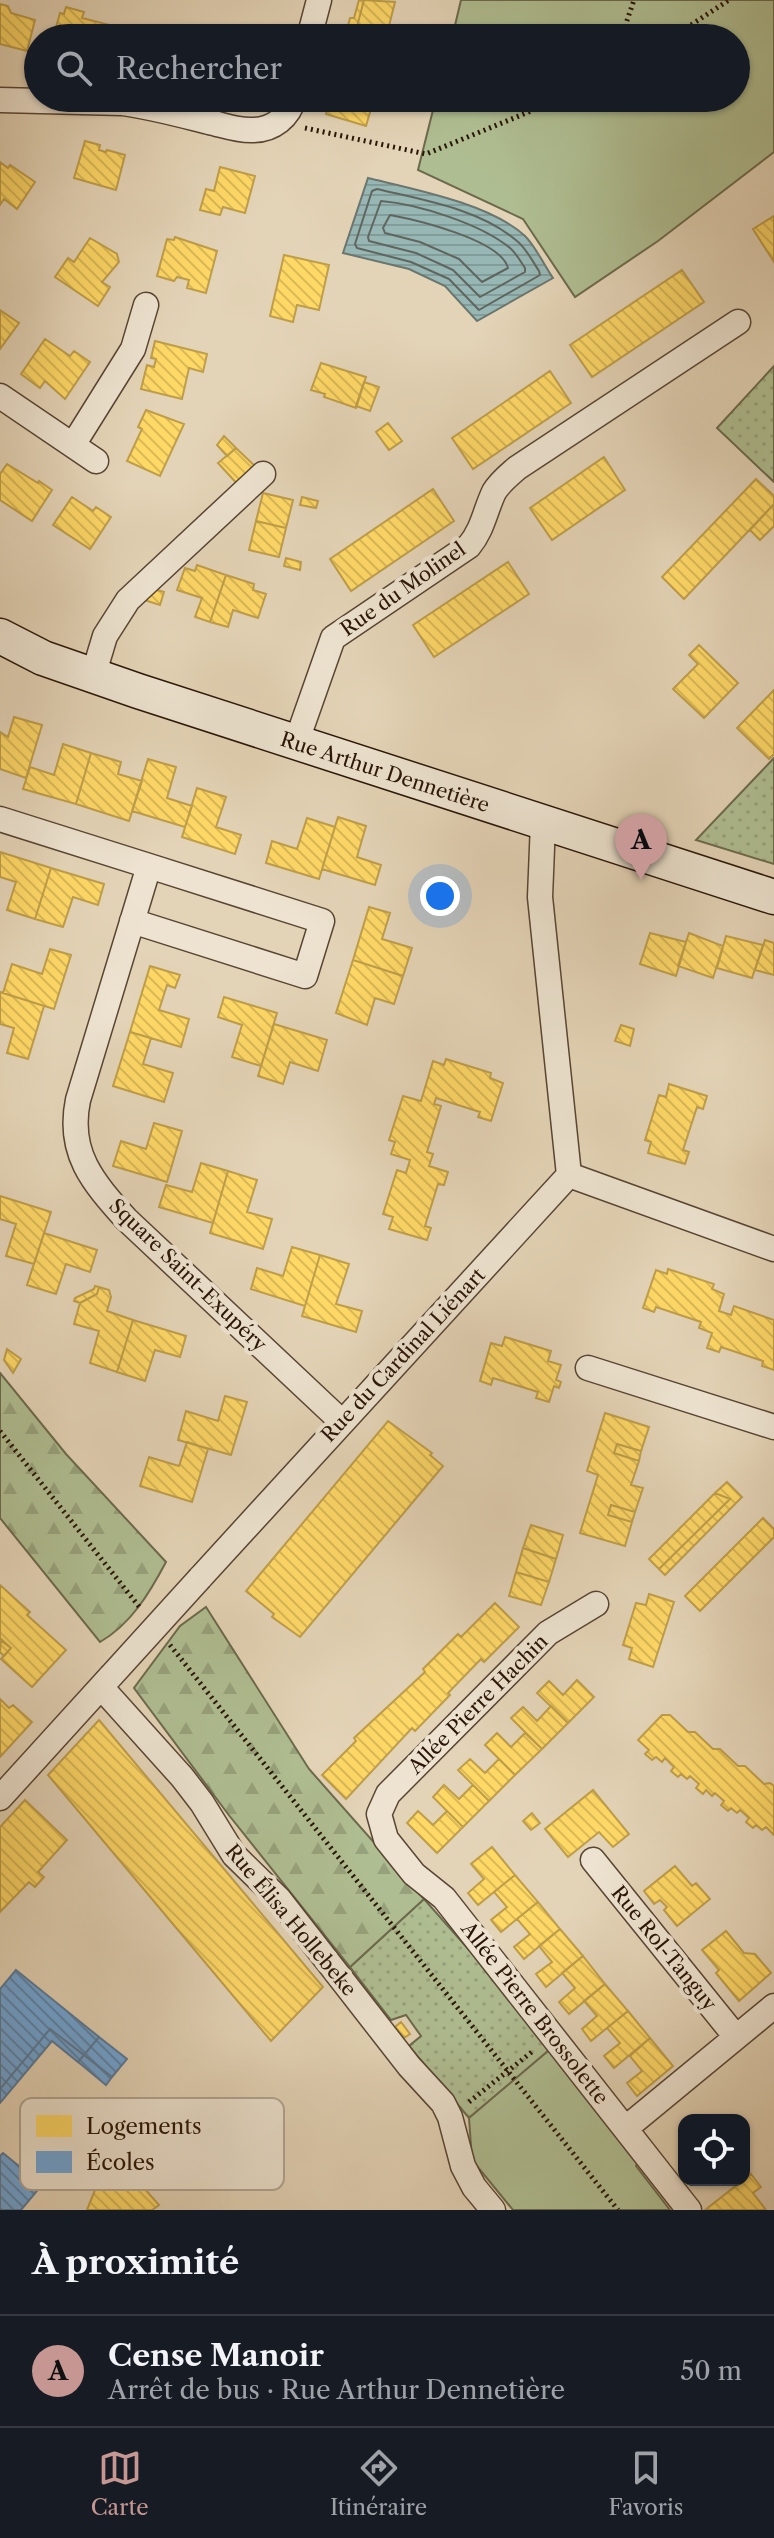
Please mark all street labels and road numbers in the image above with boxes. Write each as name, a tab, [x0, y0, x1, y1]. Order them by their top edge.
street label: Rue du Molinel	[336, 537, 470, 641]
street label: Rue Arthur Dennetière	[277, 727, 493, 817]
street label: Square Saint-Exupéry	[104, 1194, 272, 1357]
street label: Rue du Cardinal Liénart	[316, 1263, 490, 1447]
street label: Allée Pierre Hachin	[403, 1629, 553, 1779]
street label: Rue Élisa Hollebeke	[220, 1839, 362, 2001]
street label: Rue Rol-Tanguy	[606, 1881, 722, 2016]
street label: Allée Pierre Brossolette	[456, 1916, 614, 2109]

